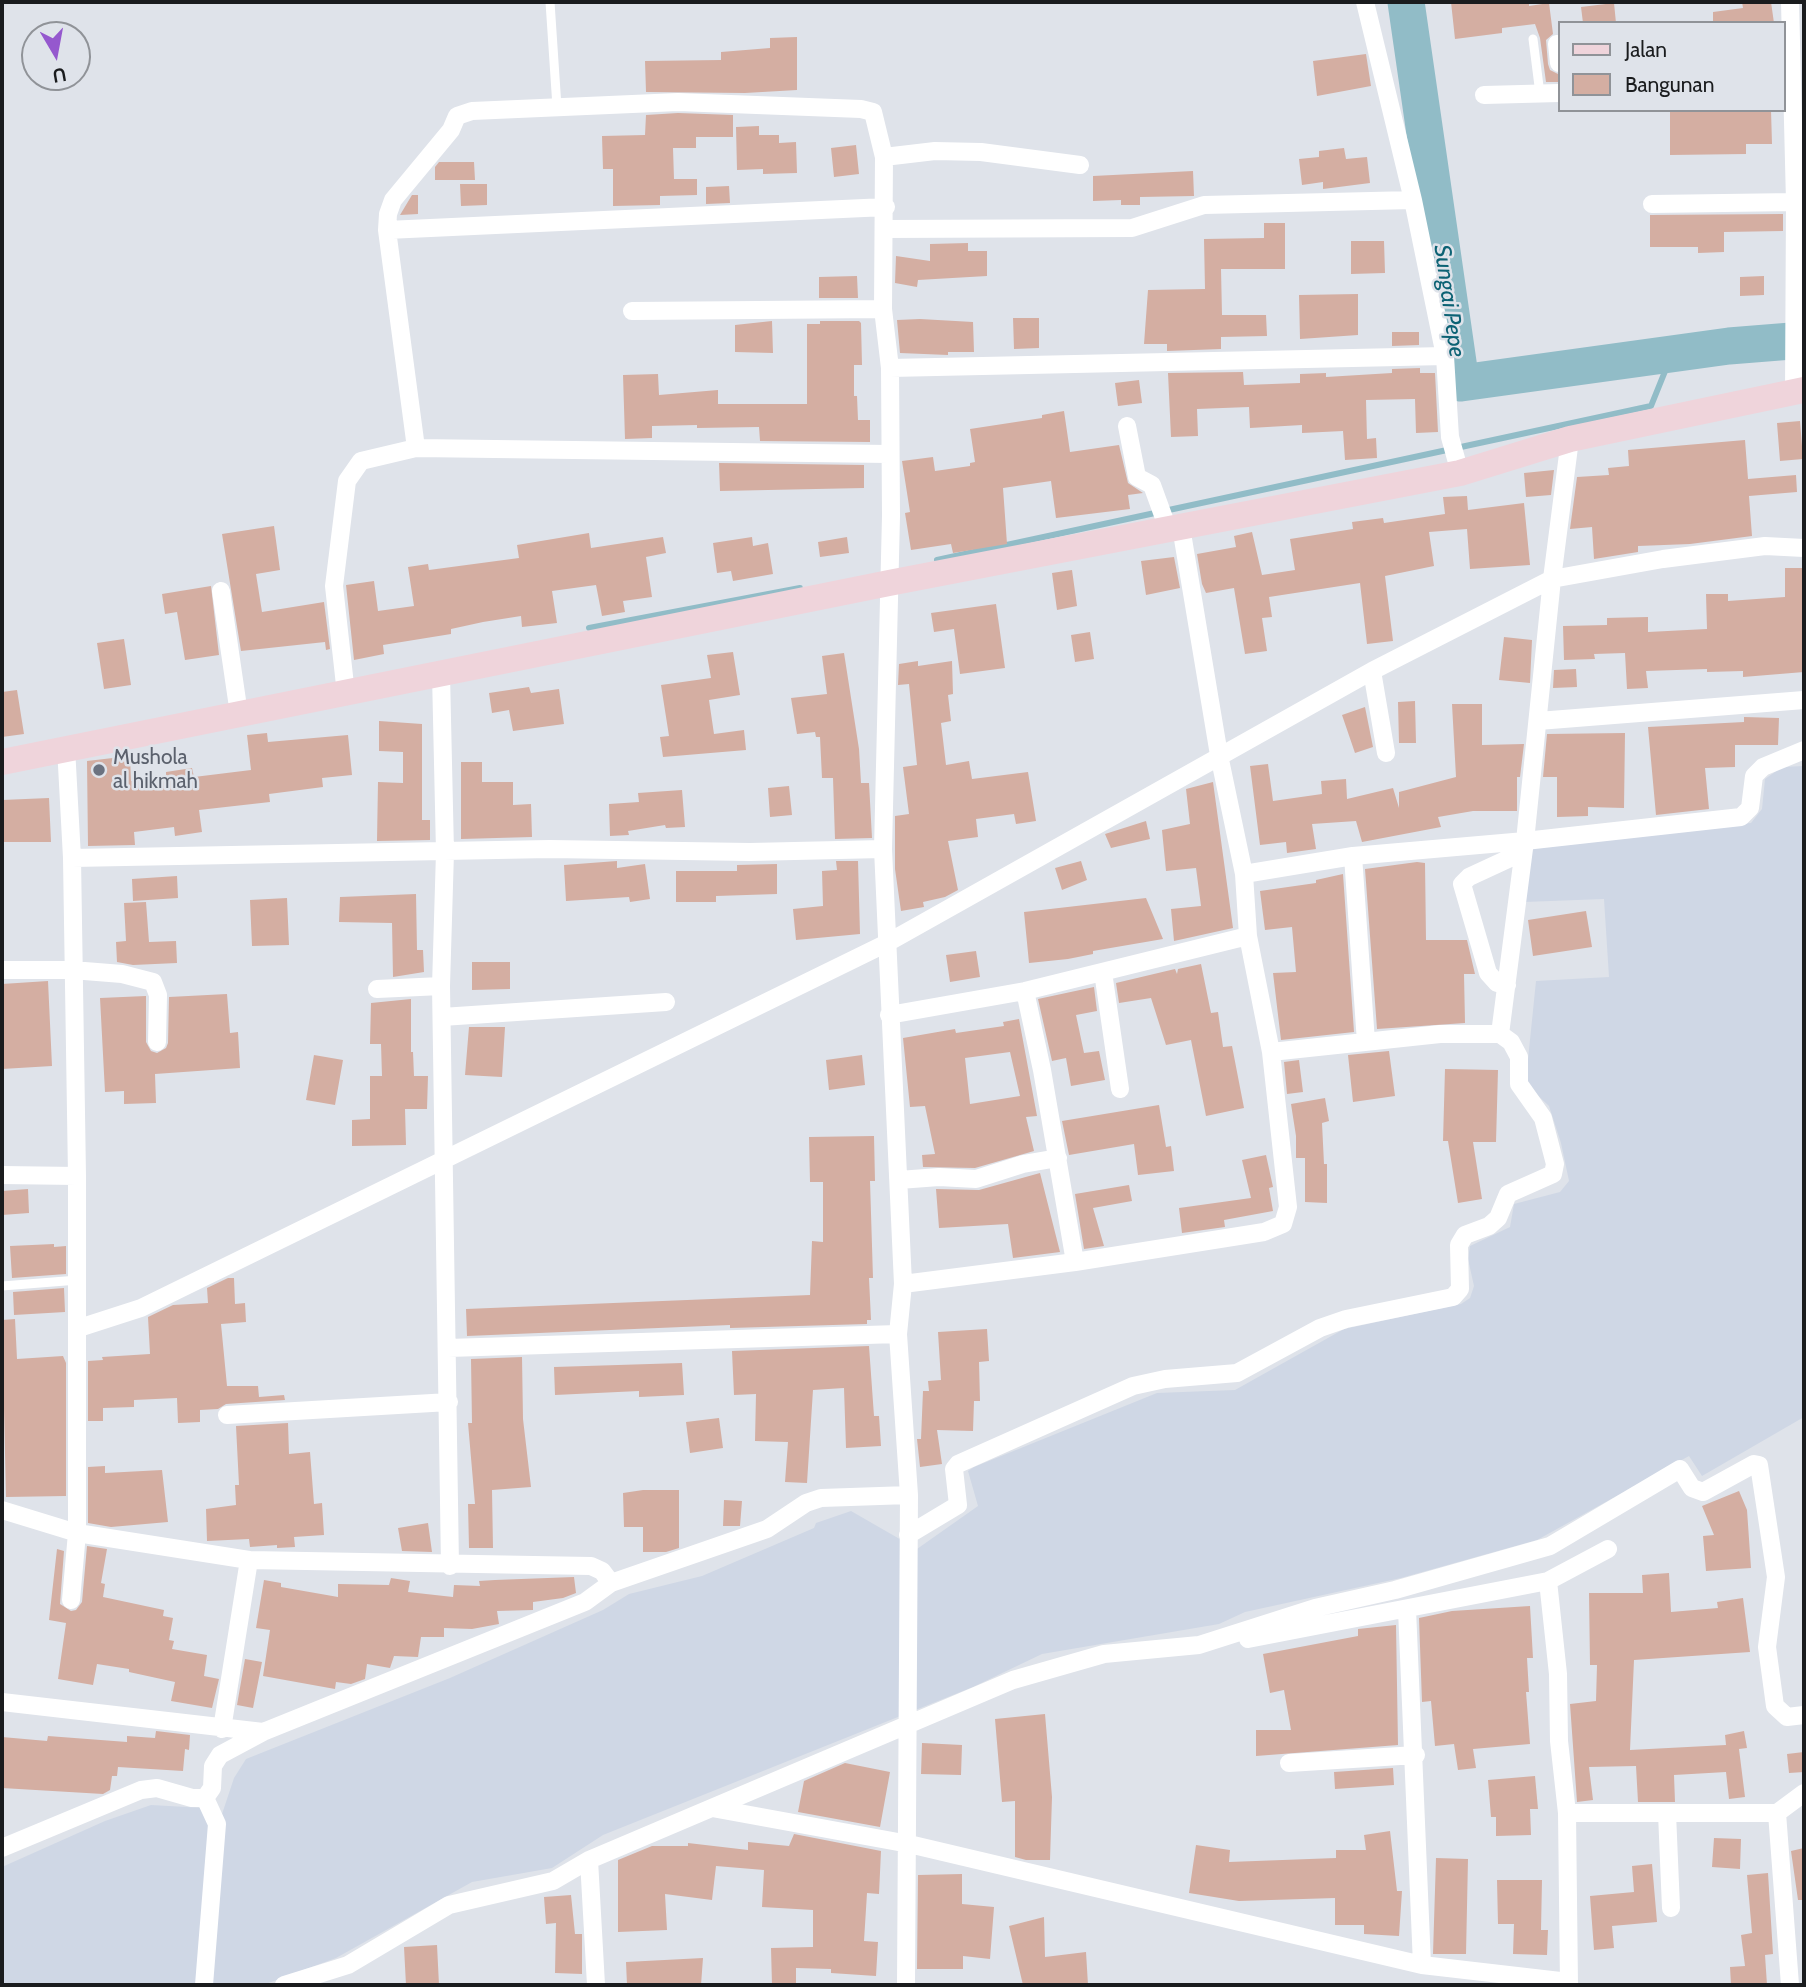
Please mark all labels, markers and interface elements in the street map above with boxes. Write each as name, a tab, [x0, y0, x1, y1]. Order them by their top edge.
north arrow	[21, 21, 91, 91]
legend	[1558, 21, 1785, 112]
text: Jalan	[1625, 37, 1667, 62]
text: U	[51, 63, 68, 88]
text: Bangunan	[1625, 72, 1714, 97]
water label: Sungai Pepe	[1427, 243, 1471, 359]
place label: Mushola al hikmah	[113, 745, 198, 795]
marker: Mushola al hikmah	[91, 762, 107, 778]

